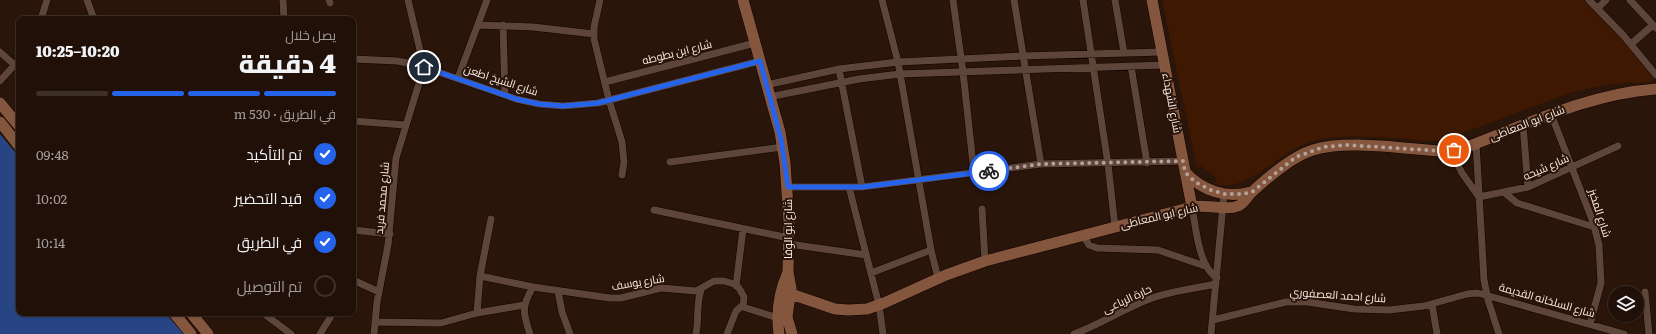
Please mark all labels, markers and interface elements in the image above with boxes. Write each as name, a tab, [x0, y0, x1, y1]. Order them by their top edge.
text: يصل خلال	[285, 25, 336, 44]
street label: شارع ابن بطوطه	[640, 35, 714, 68]
text: 10:20–10:25	[36, 39, 120, 62]
text: 4 دقيقة	[239, 42, 336, 81]
pin	[407, 50, 441, 84]
icon: home	[413, 56, 435, 78]
street label: شارع الشيخ اطعن	[462, 60, 540, 100]
street label: شارع الشهداء	[1158, 71, 1187, 134]
street label: شارع ابو المعاطى	[1487, 100, 1567, 145]
text: في الطريق · 530 m	[234, 104, 336, 123]
pin	[1437, 133, 1471, 167]
icon: bag	[1443, 139, 1465, 161]
text: تم التأكيد	[246, 142, 302, 165]
icon: check	[314, 143, 336, 165]
text: 09:48	[36, 145, 69, 164]
street label: شارع شيحه	[1520, 149, 1572, 184]
courier	[969, 151, 1009, 191]
icon: bike	[978, 160, 1000, 182]
street label: شارع محمد فريد	[370, 161, 393, 235]
street label: شارع المخبز	[1584, 185, 1616, 239]
text: قيد التحضير	[234, 186, 302, 209]
icon: check	[314, 187, 336, 209]
text: 10:02	[36, 189, 67, 208]
street label: شارع ابو المعاطى	[1118, 198, 1200, 233]
street label: شارع ابو الوفا	[779, 199, 796, 259]
text: في الطريق	[237, 230, 302, 253]
icon: check	[314, 231, 336, 253]
text: 10:14	[36, 233, 65, 252]
street label: شارع يوسف	[610, 269, 666, 294]
text: تم التوصيل	[237, 274, 302, 297]
street label: شارع السلخانه القديمة	[1497, 278, 1597, 321]
street label: حارة الرباعى	[1099, 280, 1154, 316]
street label: شارع احمد العصفوري	[1289, 283, 1387, 307]
map controls	[1608, 286, 1644, 322]
button: layers	[1608, 286, 1644, 322]

